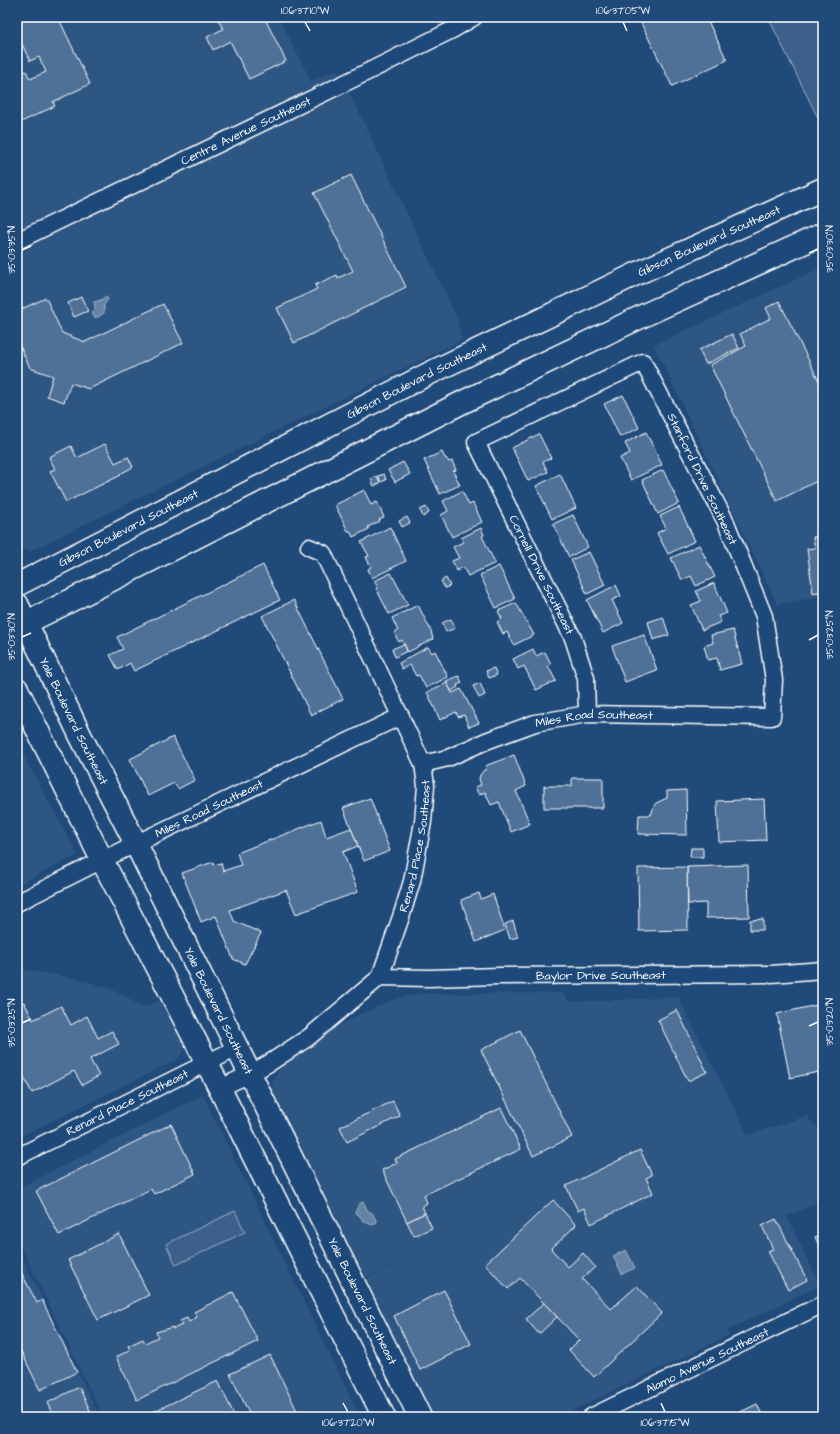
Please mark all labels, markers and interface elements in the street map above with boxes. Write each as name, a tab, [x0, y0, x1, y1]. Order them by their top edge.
text: 106°37'10"W	[281, 4, 330, 18]
text: 106°37'05"W	[596, 4, 651, 18]
street label: Centre Avenue Southeast	[178, 92, 314, 169]
street label: Gibson Boulevard Southeast	[635, 201, 783, 281]
text: 35°03'30"N	[823, 225, 837, 273]
text: 35°03'35"N	[5, 226, 19, 274]
street label: Gibson Boulevard Southeast	[344, 338, 490, 423]
street label: Stanford Drive Southeast	[663, 410, 741, 548]
street label: Gibson Boulevard Southeast	[55, 485, 201, 571]
street label: Cornell Drive Southeast	[505, 512, 579, 638]
text: 35°03'25"N	[823, 611, 837, 659]
text: 35°03'30"N	[5, 613, 19, 661]
street label: Yale Boulevard Southeast	[35, 654, 113, 788]
street label: Miles Road Southeast	[534, 706, 653, 731]
street label: Miles Road Southeast	[152, 775, 266, 842]
street label: Renard Place Southeast	[395, 779, 435, 914]
street label: Yale Boulevard Southeast	[180, 944, 257, 1077]
street label: Baylor Drive Southeast	[536, 966, 666, 985]
text: 35°03'20"N	[823, 998, 837, 1046]
text: 35°03'25"N	[5, 999, 19, 1047]
street label: Renard Place Southeast	[63, 1065, 191, 1140]
street label: Yale Boulevard Southeast	[324, 1234, 401, 1368]
street label: Alamo Avenue Southeast	[642, 1323, 772, 1398]
text: 106°37'20"W	[322, 1416, 375, 1430]
text: 106°37'15"W	[640, 1416, 690, 1430]

